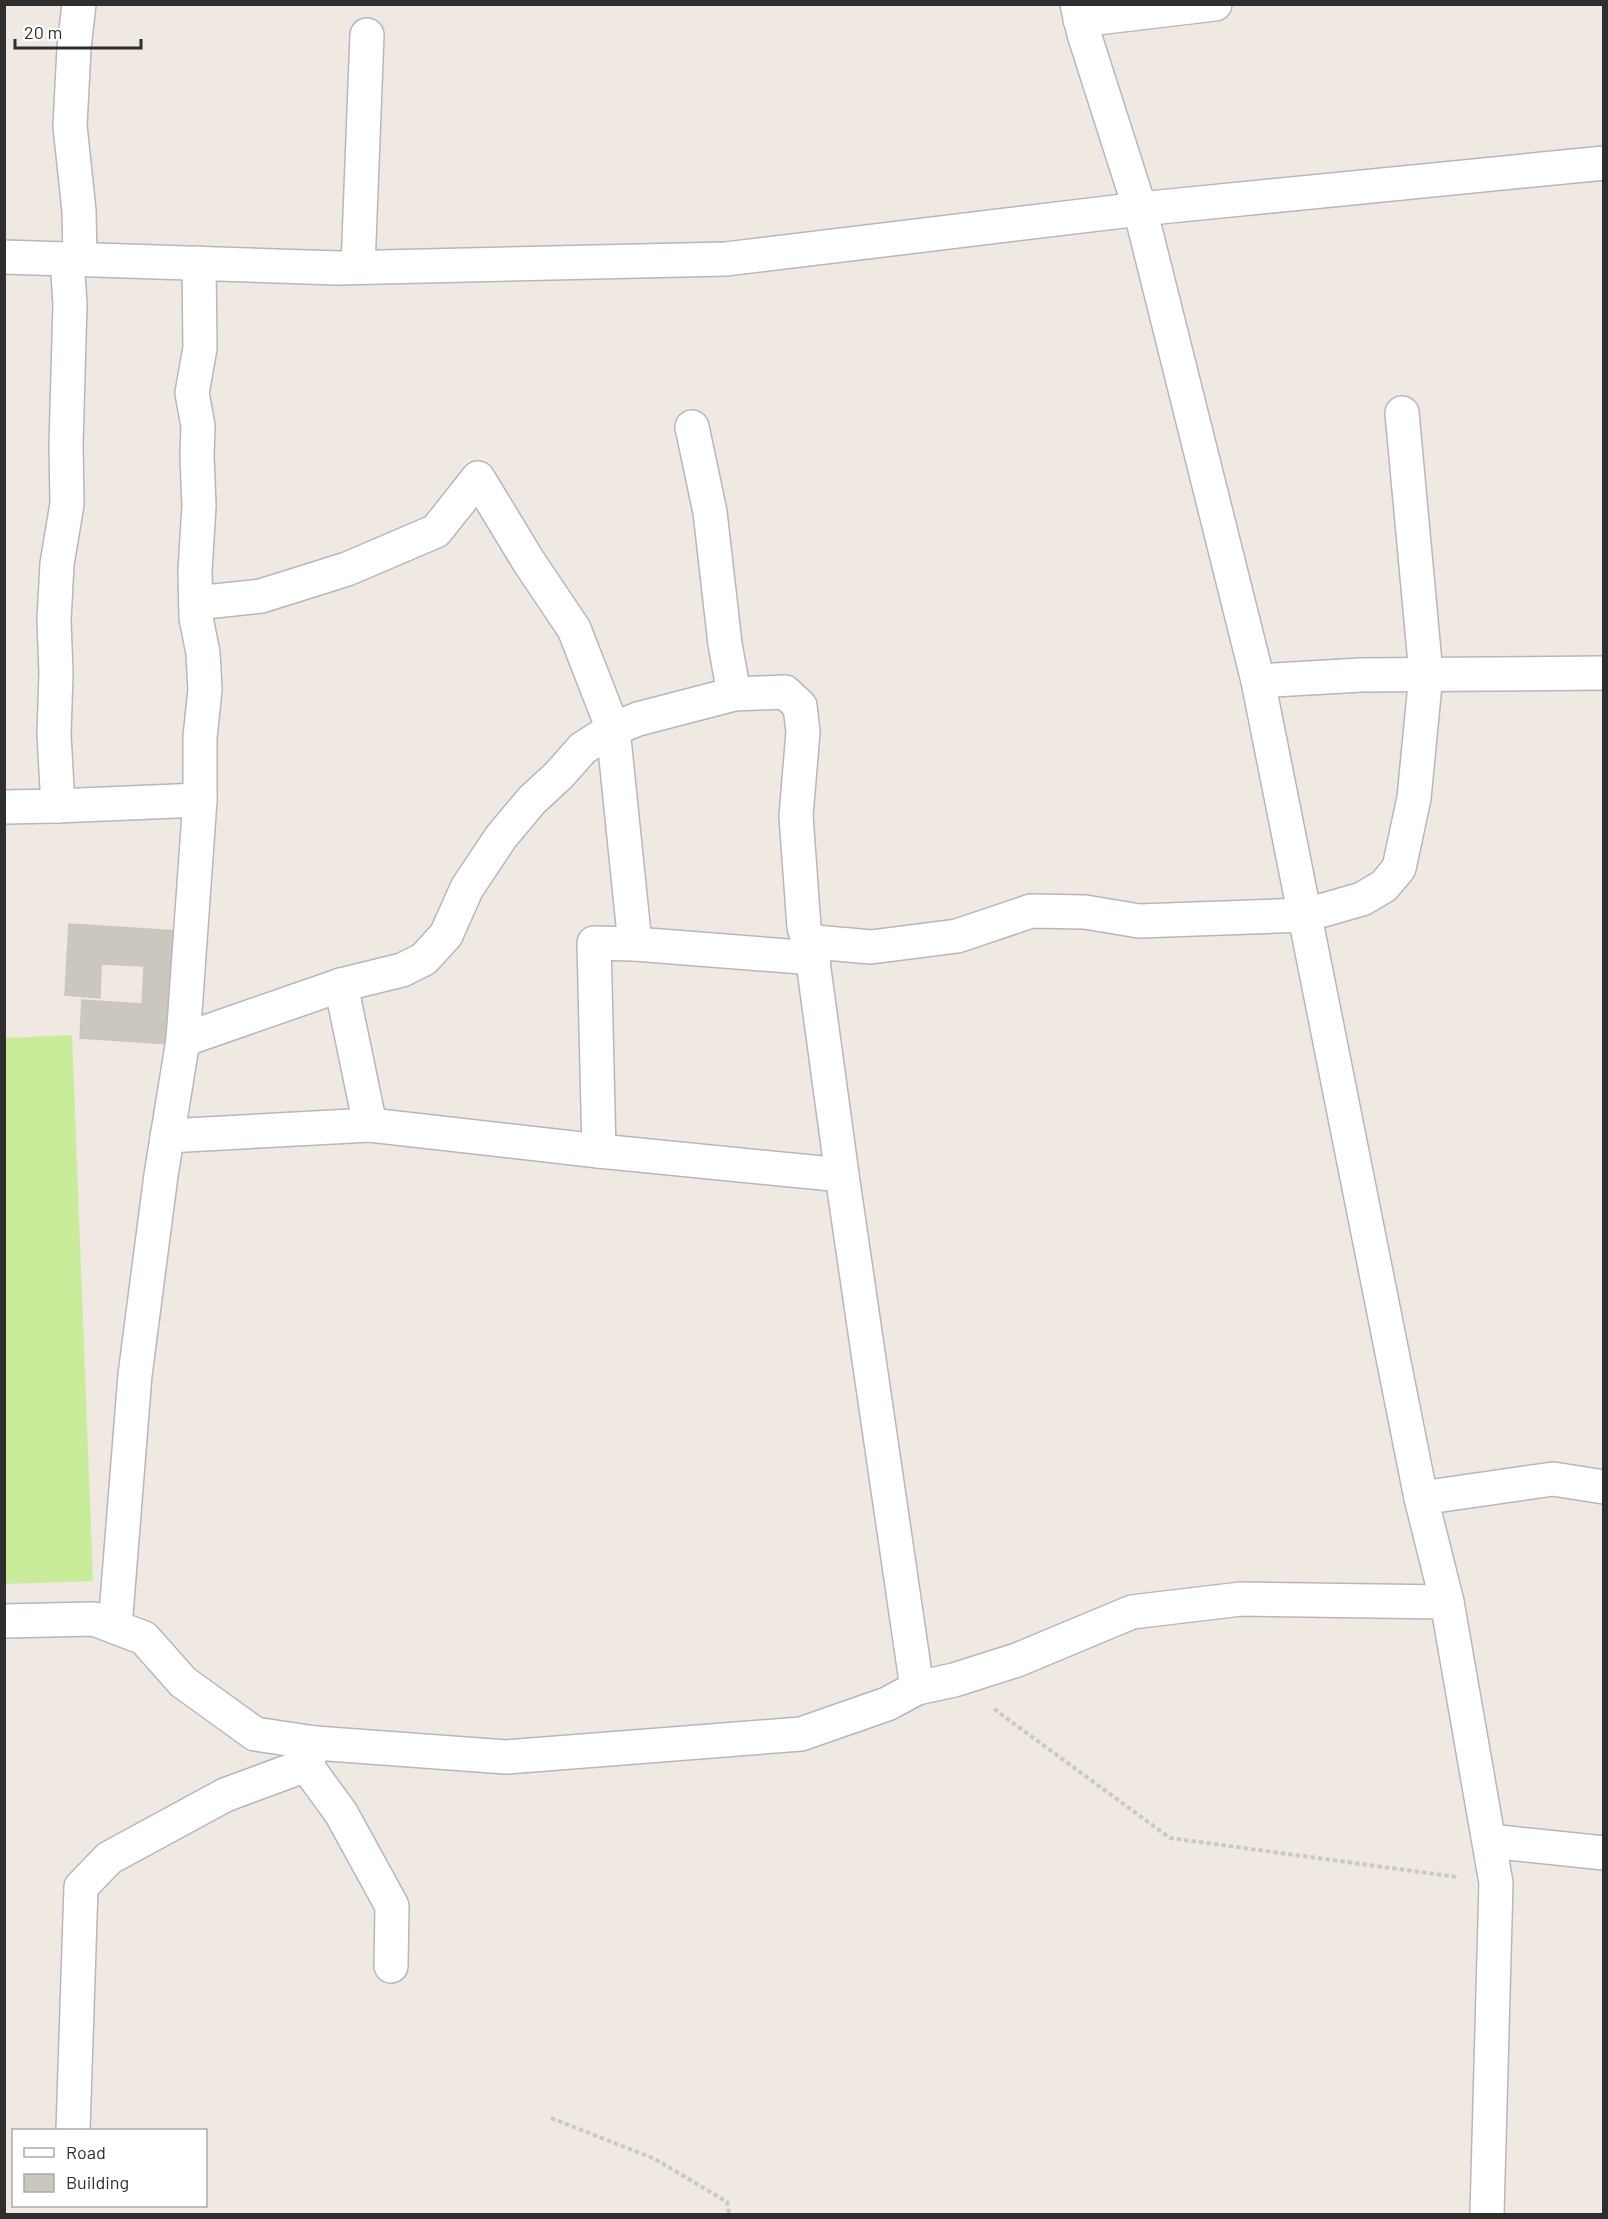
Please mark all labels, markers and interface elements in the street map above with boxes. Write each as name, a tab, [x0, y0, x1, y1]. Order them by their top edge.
scale bar	[15, 12, 141, 50]
text: 20 m	[24, 21, 62, 43]
legend	[12, 2129, 207, 2207]
text: Road	[66, 2141, 106, 2163]
text: Building	[66, 2171, 129, 2193]

